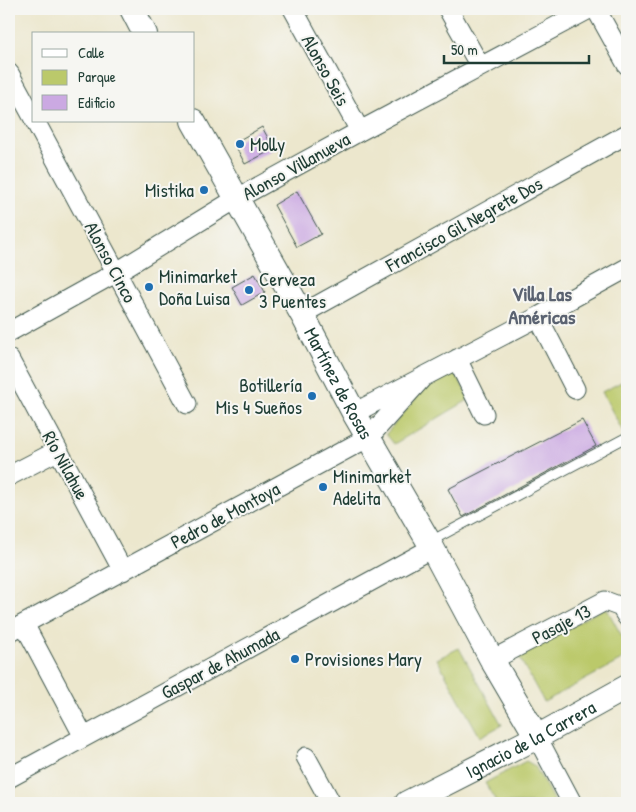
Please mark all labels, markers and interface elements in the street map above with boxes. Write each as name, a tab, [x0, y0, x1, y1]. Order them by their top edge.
street label: Alonso Seis	[296, 30, 356, 110]
legend	[32, 32, 195, 122]
scale bar	[444, 32, 588, 64]
text: 50 m	[451, 39, 478, 60]
text: Calle	[78, 42, 105, 63]
text: Parque	[78, 66, 116, 87]
text: Edificio	[78, 92, 115, 113]
street label: Alonso Villanueva	[238, 125, 355, 206]
place label: Molly	[250, 131, 285, 157]
marker: Molly	[234, 138, 246, 150]
street label: Francisco Gil Negrete Dos	[380, 170, 547, 278]
place label: Mistika	[145, 177, 195, 203]
marker: Mistika	[198, 184, 210, 196]
street label: Alonso Cinco	[79, 217, 143, 307]
place label: Minimarket Doña Luisa	[159, 263, 238, 311]
place label: Cerveza 3 Puentes	[259, 266, 326, 314]
district label: Villa Las Américas	[509, 280, 576, 330]
marker: Minimarket Doña Luisa	[143, 281, 155, 293]
marker: Cerveza 3 Puentes	[243, 284, 255, 296]
street label: Martínez de Rosas	[298, 323, 379, 444]
place label: Botillería Mis 4 Sueños	[216, 372, 303, 420]
marker: Botillería Mis 4 Sueños	[306, 390, 318, 402]
street label: Río Nilahue	[36, 426, 96, 504]
place label: Minimarket Adelita	[333, 463, 412, 511]
street label: Pedro de Montoya	[166, 475, 285, 555]
marker: Minimarket Adelita	[317, 481, 329, 493]
street label: Pasaje 13	[527, 598, 595, 650]
street label: Gaspar de Ahumada	[156, 621, 284, 705]
place label: Provisiones Mary	[305, 646, 422, 672]
marker: Provisiones Mary	[289, 653, 301, 665]
street label: Ignacio de la Carrera	[461, 694, 601, 784]

